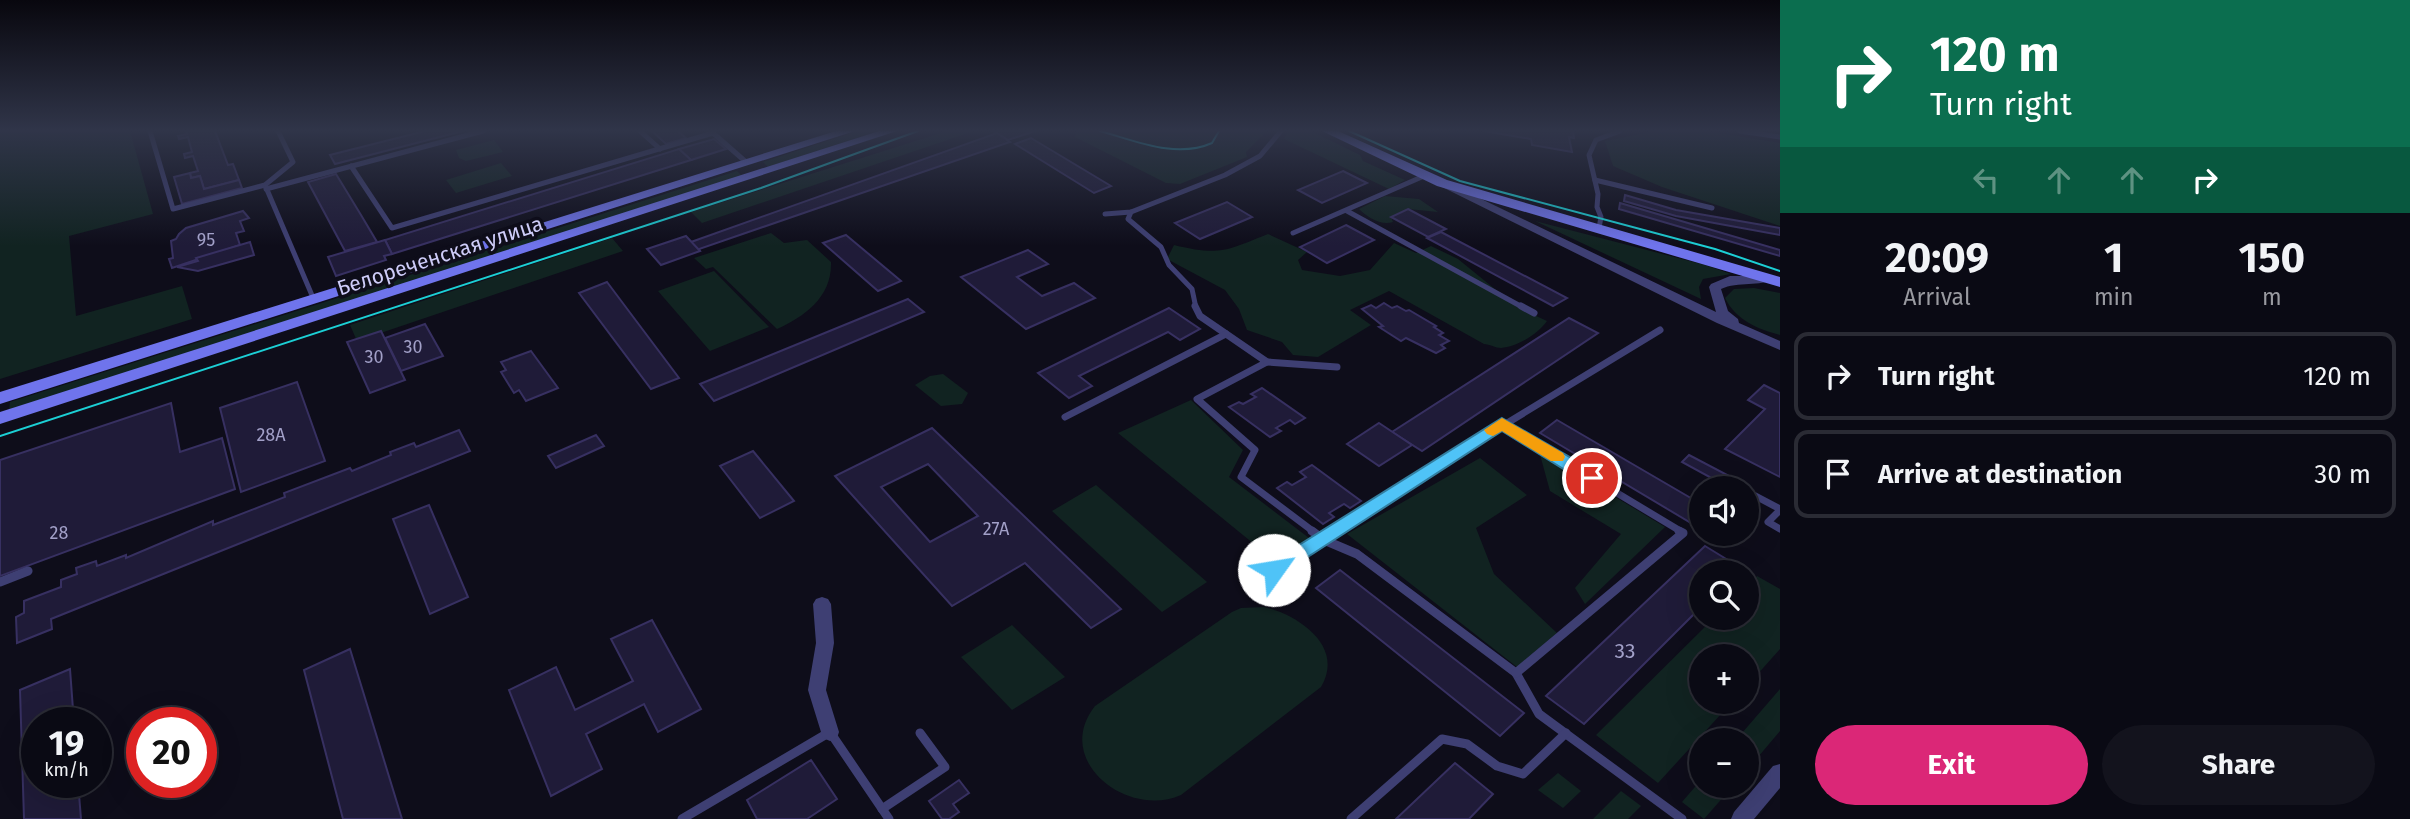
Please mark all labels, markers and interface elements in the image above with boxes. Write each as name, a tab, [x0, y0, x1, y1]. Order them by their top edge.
text: 120 m	[1930, 25, 2060, 84]
icon: right	[1815, 28, 1906, 119]
text: Turn right	[1930, 85, 2072, 123]
icon: left	[1967, 161, 2005, 199]
icon: ahead	[2040, 161, 2078, 199]
icon: ahead	[2113, 161, 2151, 199]
icon: right	[2186, 161, 2224, 199]
street label: Белореченская улица	[334, 210, 546, 302]
house number: 95	[197, 229, 215, 251]
text: 20:09	[1885, 233, 1989, 283]
text: 1	[2104, 233, 2123, 283]
text: 150	[2239, 233, 2305, 283]
text: Arrival	[1903, 283, 1971, 311]
text: min	[2094, 283, 2134, 311]
text: m	[2262, 283, 2282, 311]
house number: 30	[403, 336, 423, 358]
house number: 30	[364, 346, 384, 368]
icon: right	[1819, 357, 1857, 395]
text: Turn right	[1878, 361, 1995, 392]
text: 120 m	[2303, 361, 2371, 392]
house number: 28А	[256, 424, 286, 446]
pin	[1562, 448, 1622, 508]
icon: arrive	[1819, 455, 1857, 493]
icon: arrive	[1573, 459, 1611, 497]
text: Arrive at destination	[1878, 459, 2122, 490]
text: 30 m	[2314, 459, 2371, 490]
map controls	[1689, 476, 1759, 798]
button: sound	[1689, 476, 1759, 546]
house number: 27А	[983, 518, 1010, 540]
house number: 28	[50, 522, 68, 544]
position arrow	[1237, 533, 1311, 607]
button: search	[1689, 560, 1759, 630]
house number: 33	[1615, 638, 1635, 664]
button: +	[1689, 644, 1759, 714]
speed limit sign: 20	[126, 707, 217, 798]
text: 19	[49, 722, 84, 764]
button: Exit	[1815, 725, 2088, 805]
button: Share	[2102, 725, 2375, 805]
button: −	[1689, 728, 1759, 798]
text: km/h	[44, 759, 89, 781]

